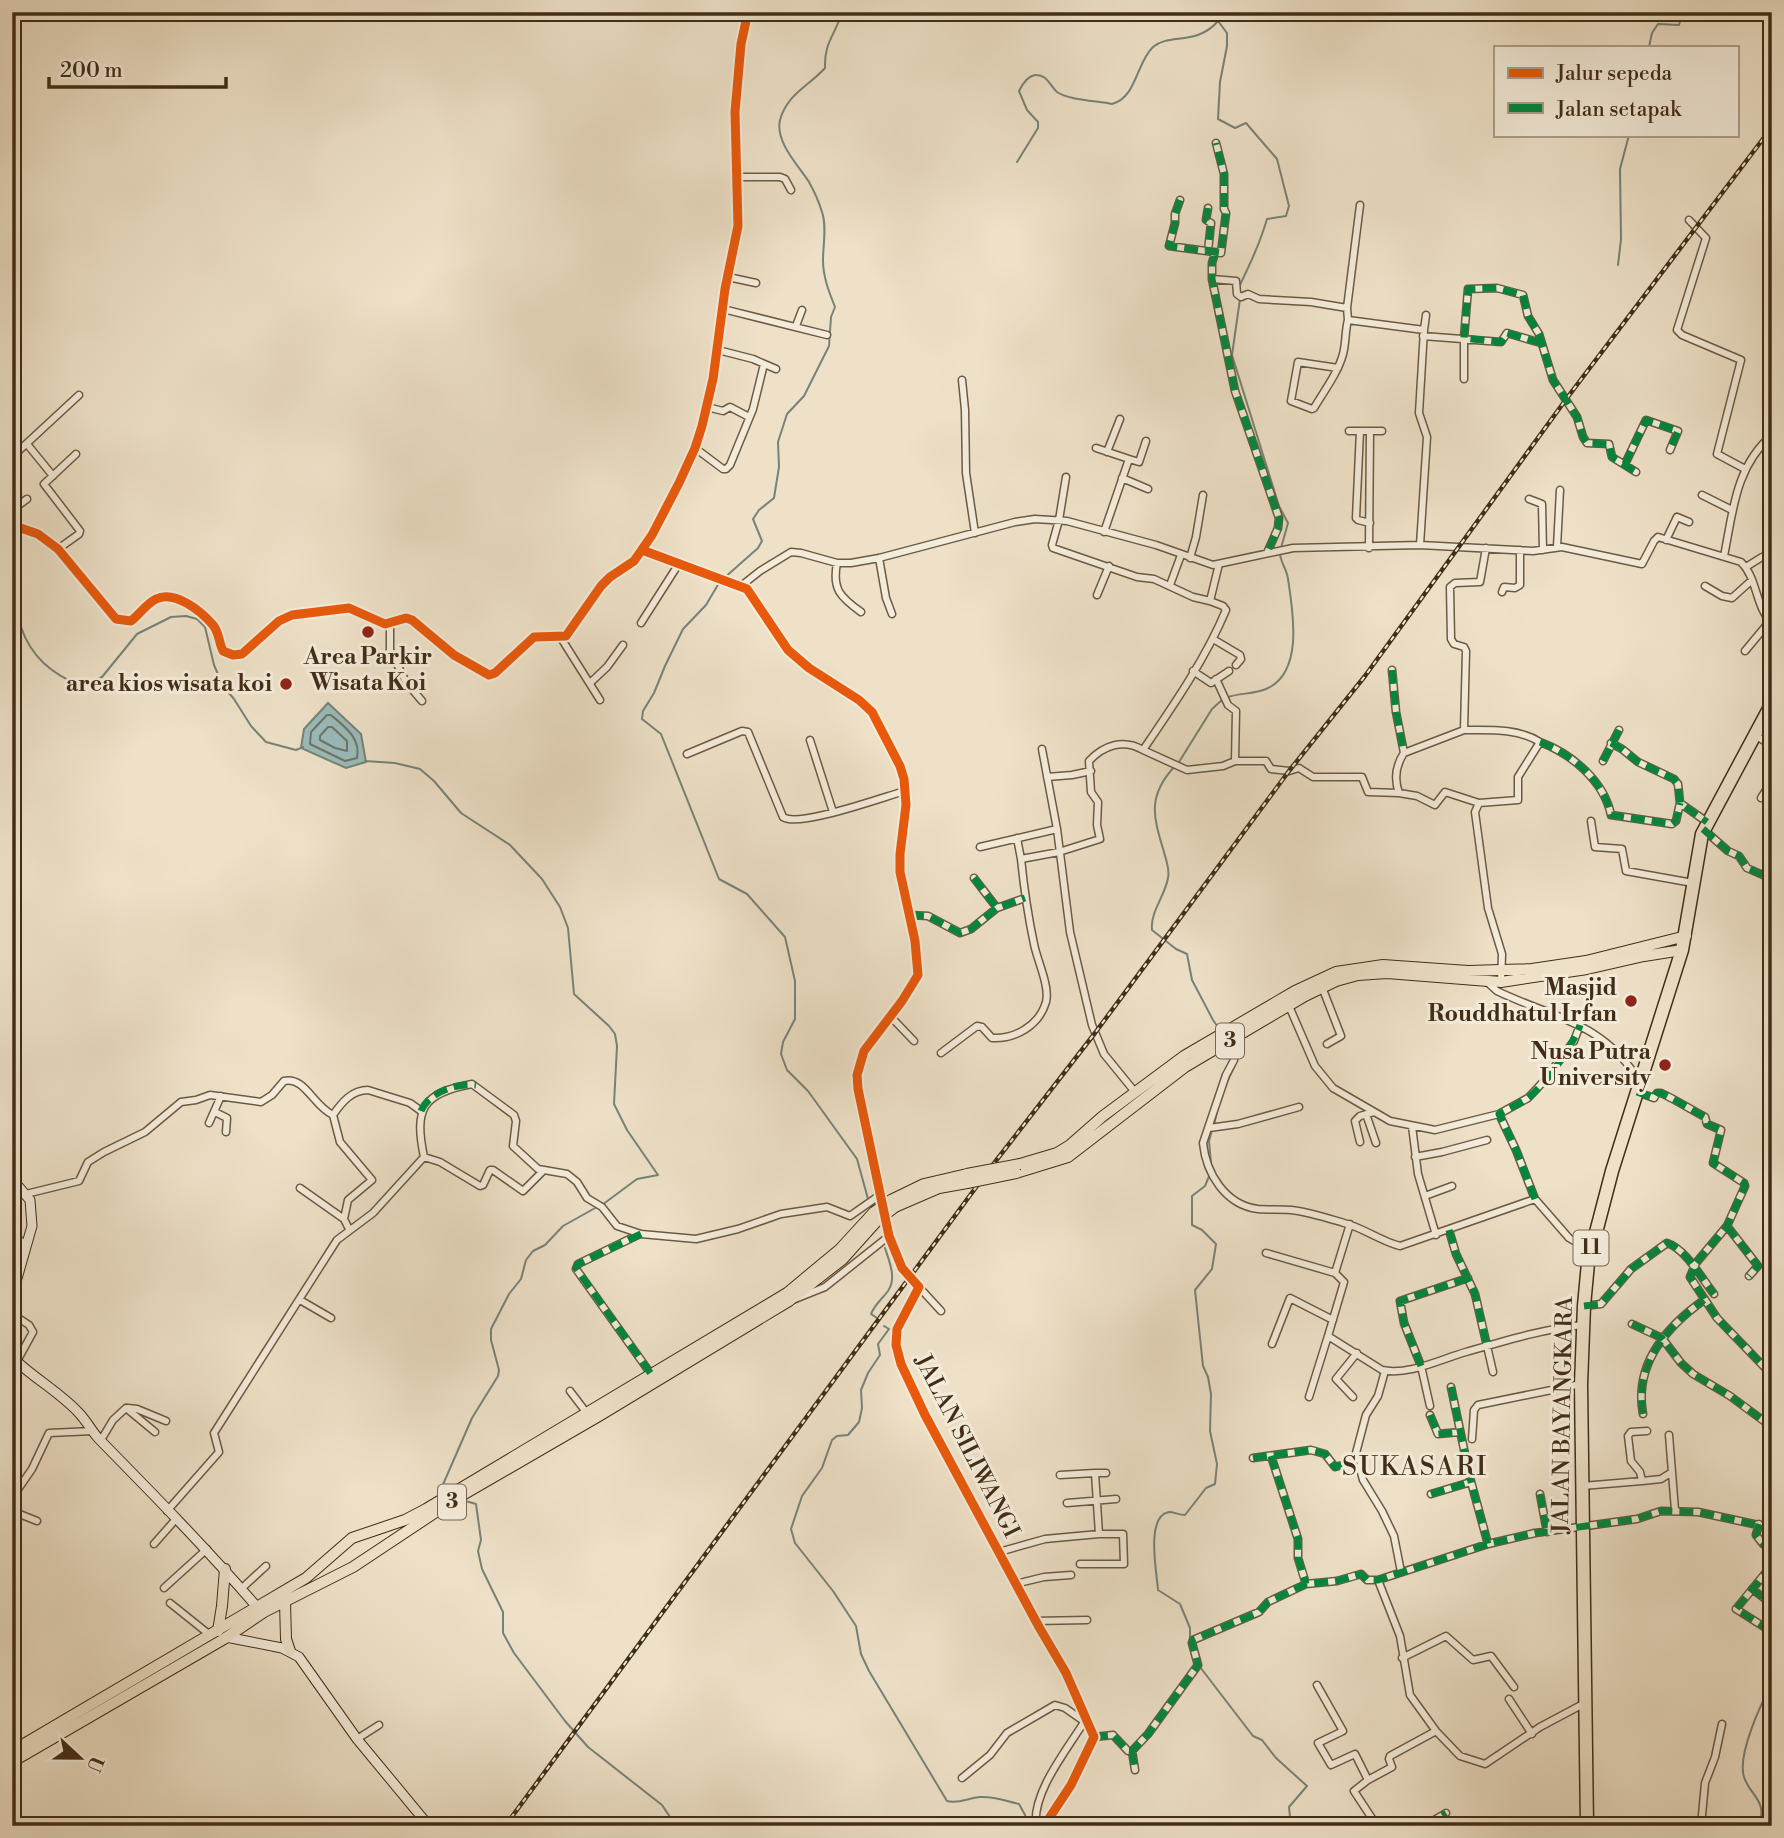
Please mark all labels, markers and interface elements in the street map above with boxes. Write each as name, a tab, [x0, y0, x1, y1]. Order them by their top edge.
scale bar	[49, 46, 226, 90]
legend	[1494, 46, 1738, 136]
text: 200 m	[60, 58, 123, 84]
text: Jalur sepeda	[1555, 61, 1673, 87]
text: Jalan setapak	[1555, 97, 1682, 123]
marker: Area Parkir Wisata Koi	[360, 624, 376, 640]
place label: Area Parkir Wisata Koi	[303, 643, 432, 697]
place label: area kios wisata koi	[66, 670, 272, 698]
marker: area kios wisata koi	[278, 676, 294, 692]
place label: Masjid Rouddhatul Irfan	[1428, 974, 1617, 1028]
marker: Masjid Rouddhatul Irfan	[1623, 993, 1639, 1009]
road number: 3	[1216, 1024, 1244, 1058]
place label: Nusa Putra University	[1531, 1038, 1652, 1092]
marker: Nusa Putra University	[1657, 1057, 1673, 1073]
road number: 11	[1574, 1230, 1608, 1266]
street label: JALAN BAYANGKARA	[1547, 1295, 1579, 1535]
street label: JALAN SILIWANGI	[908, 1349, 1025, 1543]
district label: SUKASARI	[1342, 1451, 1488, 1483]
road number: 3	[438, 1484, 466, 1520]
north arrow	[46, 1722, 116, 1792]
text: U	[81, 1753, 109, 1776]

